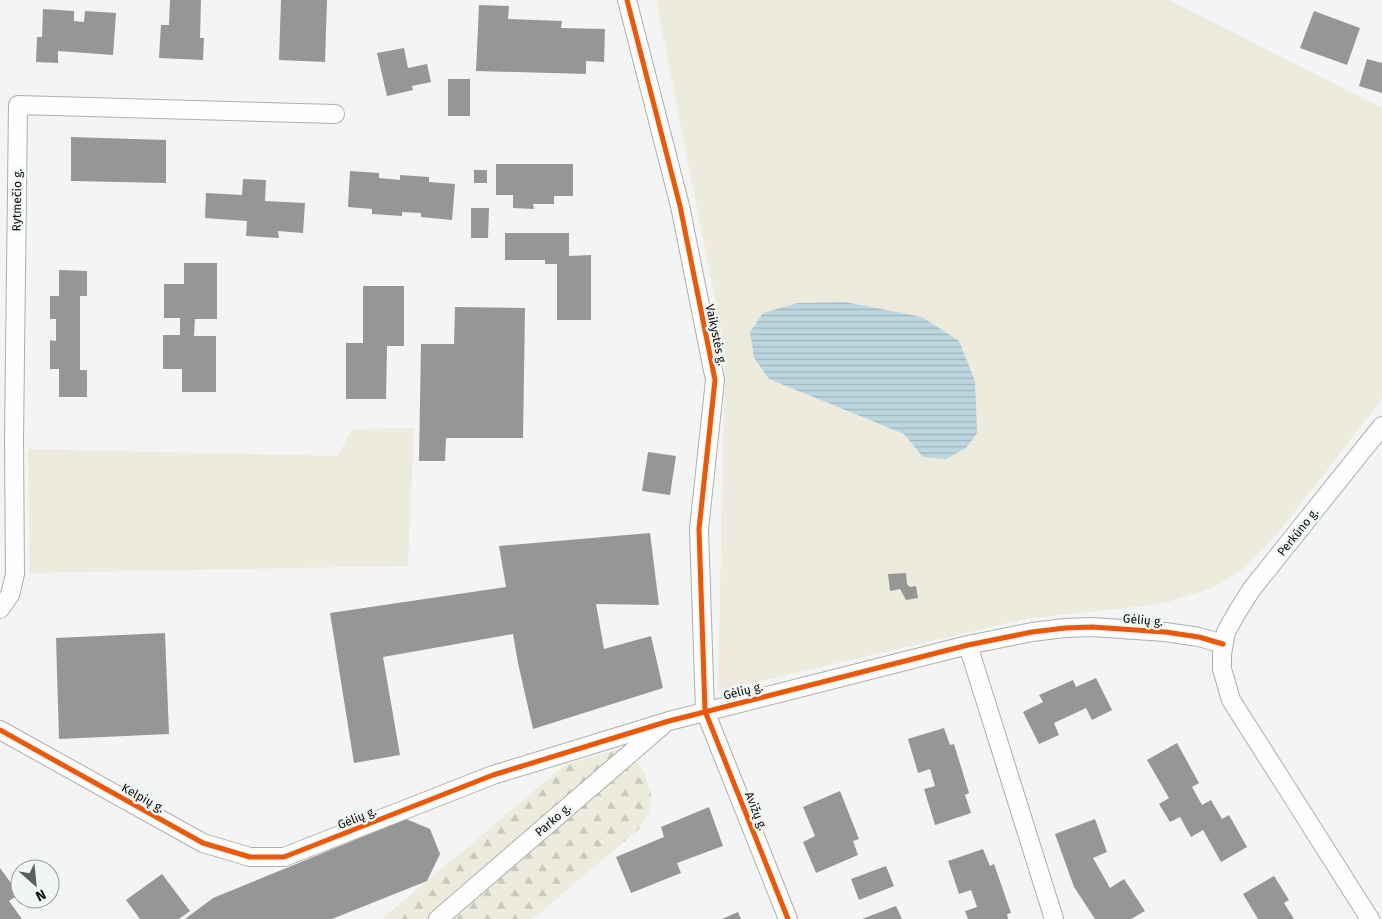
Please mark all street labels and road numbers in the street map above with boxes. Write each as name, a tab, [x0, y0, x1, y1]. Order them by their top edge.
street label: Rytmečio g.	[9, 168, 25, 231]
street label: Vaikystės g.	[703, 303, 729, 367]
street label: Perkūno g.	[1275, 505, 1322, 559]
street label: Gėlių g.	[1122, 611, 1164, 629]
street label: Gėlių g.	[722, 679, 764, 703]
street label: Kelpių g.	[119, 781, 167, 816]
street label: Avižų g.	[742, 790, 770, 833]
street label: Parko g.	[532, 801, 574, 839]
street label: Gėlių g.	[336, 804, 378, 832]

